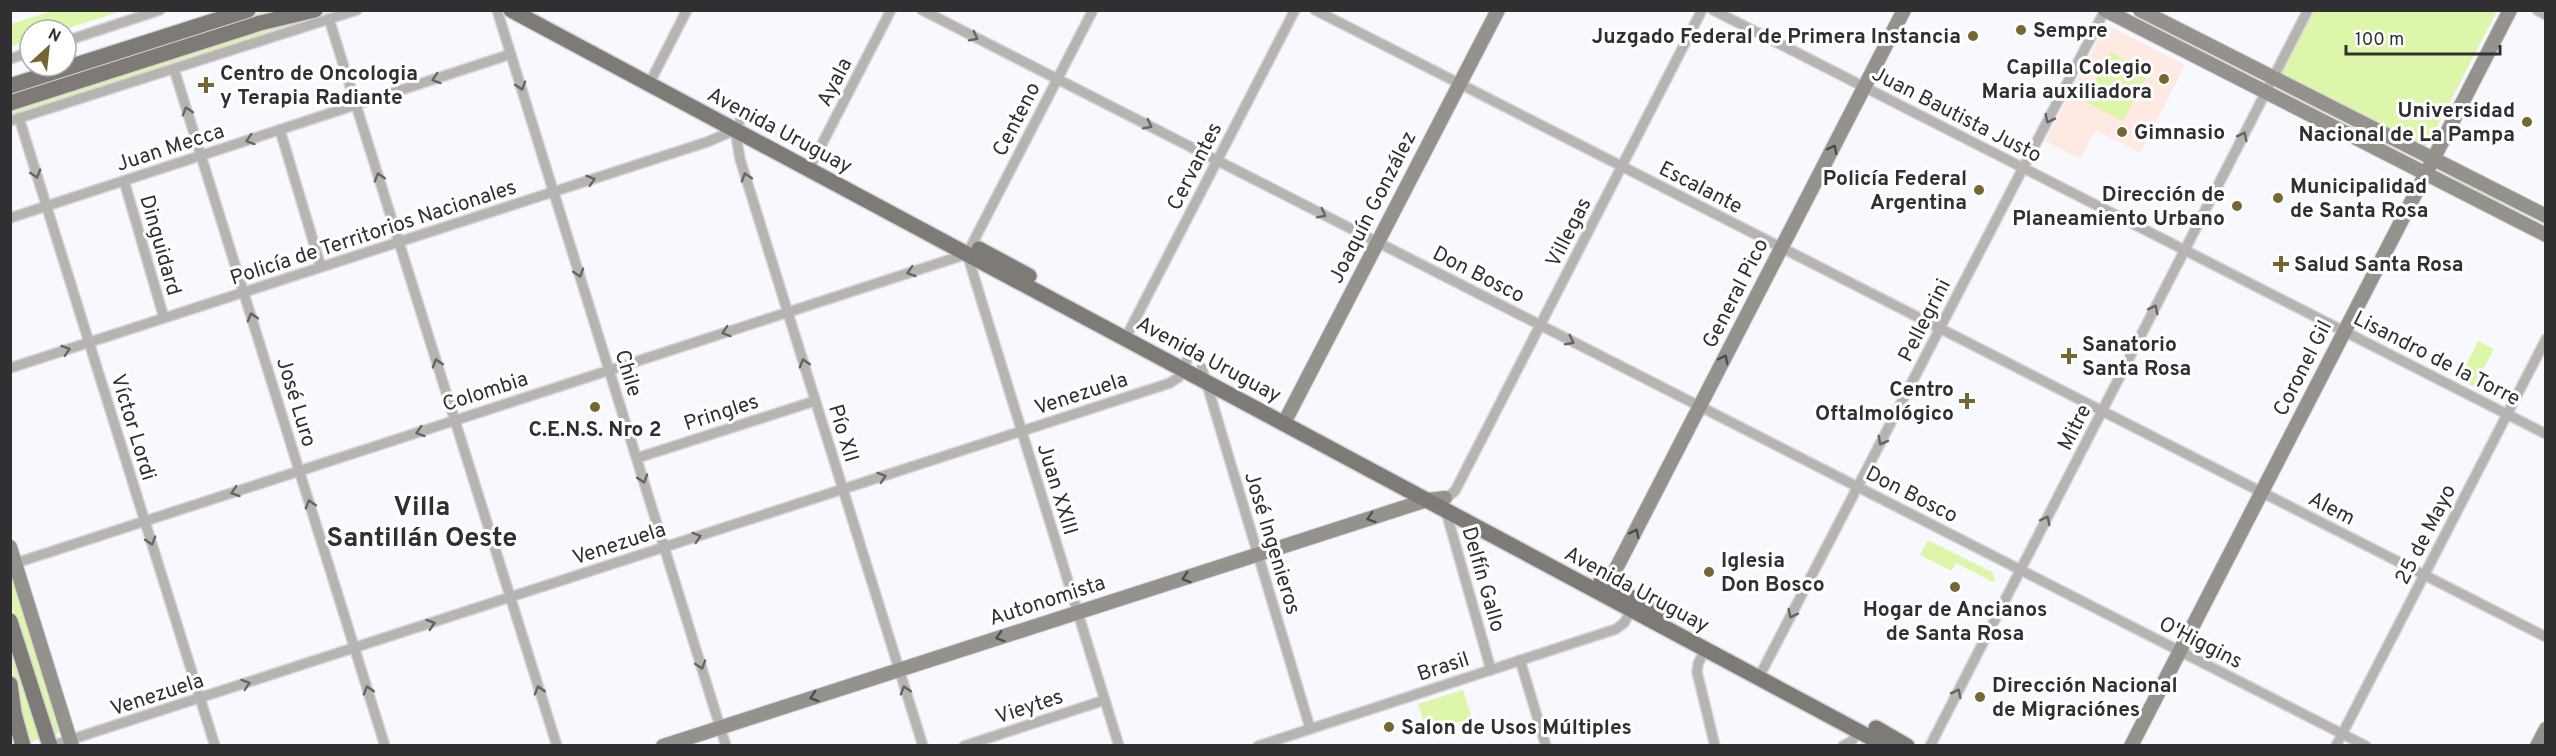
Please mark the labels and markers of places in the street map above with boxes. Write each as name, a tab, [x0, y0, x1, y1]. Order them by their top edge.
place label: Sempre	[2033, 18, 2108, 45]
marker: Sempre	[2014, 23, 2028, 37]
place label: Juzgado Federal de Primera Instancia	[1591, 24, 1961, 51]
marker: Juzgado Federal de Primera Instancia	[1966, 29, 1980, 43]
place label: Capilla Colegio Maria auxiliadora	[1982, 55, 2152, 106]
place label: Centro de Oncologia y Terapia Radiante	[220, 61, 418, 112]
marker: Capilla Colegio Maria auxiliadora	[2157, 72, 2171, 86]
marker: Centro de Oncologia y Terapia Radiante	[197, 76, 215, 94]
place label: Universidad Nacional de La Pampa	[2298, 98, 2515, 149]
marker: Universidad Nacional de La Pampa	[2520, 115, 2534, 129]
place label: Gimnasio	[2134, 120, 2225, 147]
marker: Gimnasio	[2115, 125, 2129, 139]
place label: Policía Federal Argentina	[1823, 166, 1967, 217]
place label: Municipalidad de Santa Rosa	[2290, 174, 2428, 225]
place label: Dirección de Planeamiento Urbano	[2012, 182, 2225, 233]
marker: Policía Federal Argentina	[1972, 183, 1986, 197]
marker: Municipalidad de Santa Rosa	[2271, 191, 2285, 205]
marker: Dirección de Planeamiento Urbano	[2230, 199, 2244, 213]
place label: Salud Santa Rosa	[2294, 252, 2464, 279]
marker: Salud Santa Rosa	[2272, 255, 2290, 273]
place label: Sanatorio Santa Rosa	[2082, 332, 2191, 383]
marker: Sanatorio Santa Rosa	[2060, 347, 2078, 365]
place label: Centro Oftalmológico	[1815, 377, 1954, 428]
marker: Centro Oftalmológico	[1958, 392, 1976, 410]
marker: C.E.N.S. Nro 2	[588, 400, 602, 414]
place label: C.E.N.S. Nro 2	[528, 417, 662, 444]
place label: Iglesia Don Bosco	[1721, 548, 1825, 599]
marker: Iglesia Don Bosco	[1702, 565, 1716, 579]
marker: Hogar de Ancianos de Santa Rosa	[1948, 580, 1962, 594]
place label: Hogar de Ancianos de Santa Rosa	[1863, 597, 2047, 648]
place label: Dirección Nacional de Migraciónes	[1992, 673, 2178, 724]
marker: Dirección Nacional de Migraciónes	[1973, 690, 1987, 704]
place label: Salon de Usos Múltiples	[1401, 715, 1632, 742]
marker: Salon de Usos Múltiples	[1382, 720, 1396, 734]

